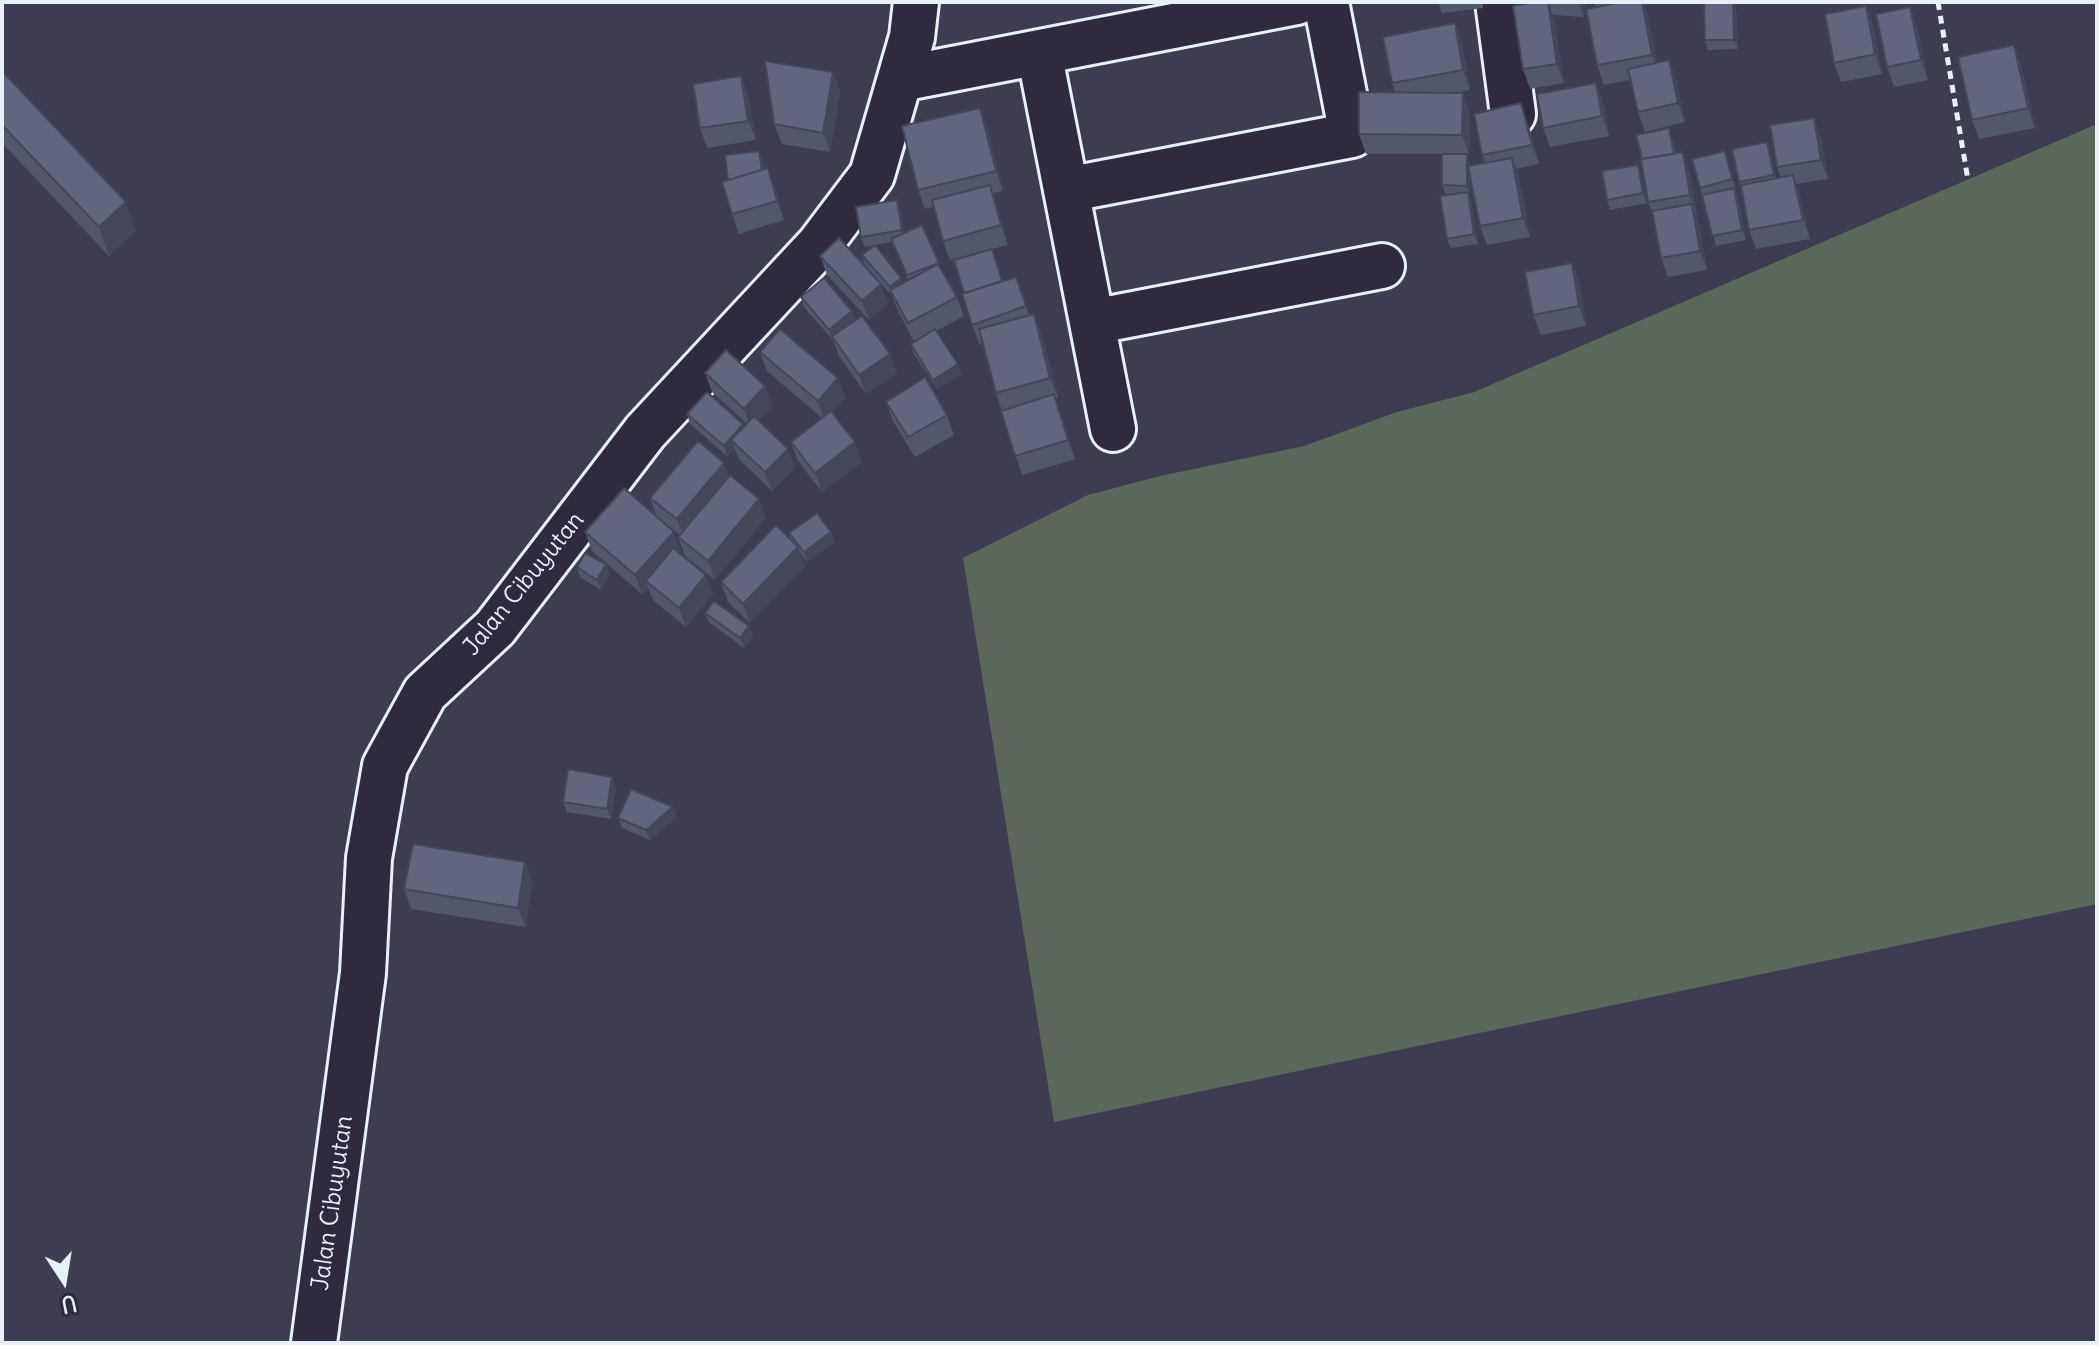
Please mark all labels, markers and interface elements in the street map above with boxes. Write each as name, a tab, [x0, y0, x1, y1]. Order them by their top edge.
street label: Jalan Cibuyutan	[457, 506, 591, 662]
street label: Jalan Cibuyutan	[306, 1114, 360, 1292]
north arrow	[24, 1241, 104, 1321]
text: U	[59, 1289, 79, 1320]

